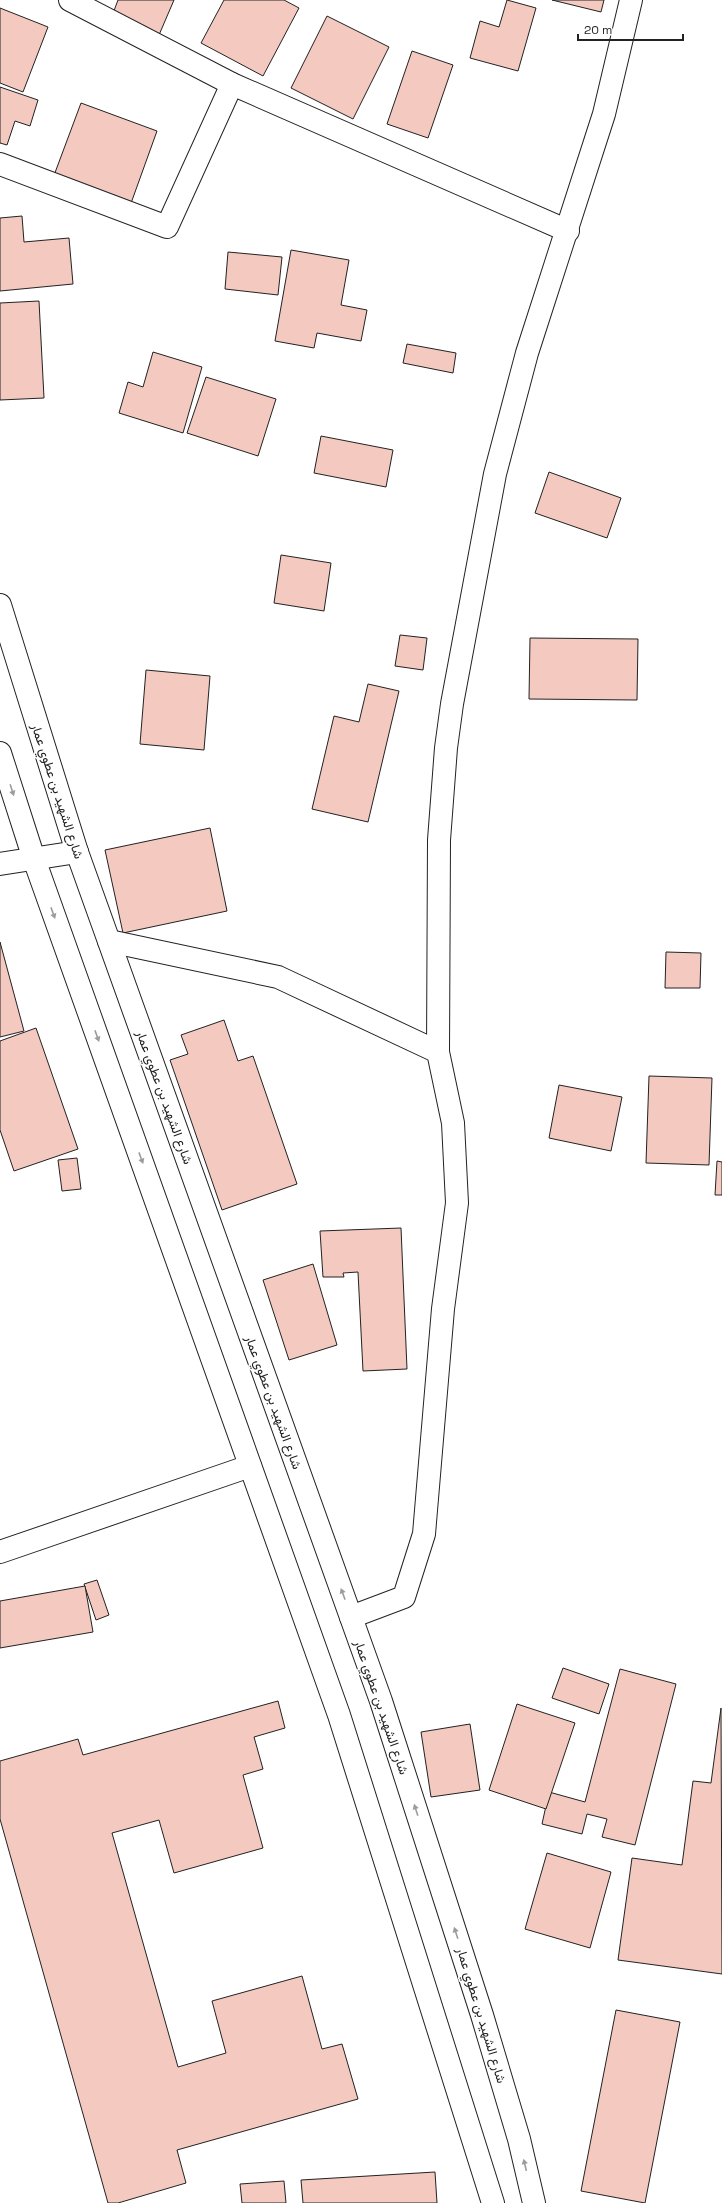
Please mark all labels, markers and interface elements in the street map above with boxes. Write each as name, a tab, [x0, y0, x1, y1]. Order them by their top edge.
scale bar	[578, 16, 683, 42]
text: 20 m	[584, 22, 612, 38]
street label: شارع الشهيد بن عطوي عمار	[25, 720, 87, 862]
one-way arrow	[9, 784, 15, 796]
one-way arrow	[51, 908, 57, 920]
street label: شارع الشهيد بن عطوي عمار	[130, 1027, 197, 1167]
one-way arrow	[94, 1030, 100, 1042]
one-way arrow	[138, 1152, 144, 1164]
street label: شارع الشهيد بن عطوي عمار	[239, 1332, 306, 1472]
one-way arrow	[340, 1587, 346, 1599]
street label: شارع الشهيد بن عطوي عمار	[348, 1637, 413, 1777]
one-way arrow	[413, 1803, 419, 1815]
one-way arrow	[453, 1927, 459, 1939]
street label: شارع الشهيد بن عطوي عمار	[451, 1944, 510, 2086]
one-way arrow	[522, 2159, 528, 2171]

